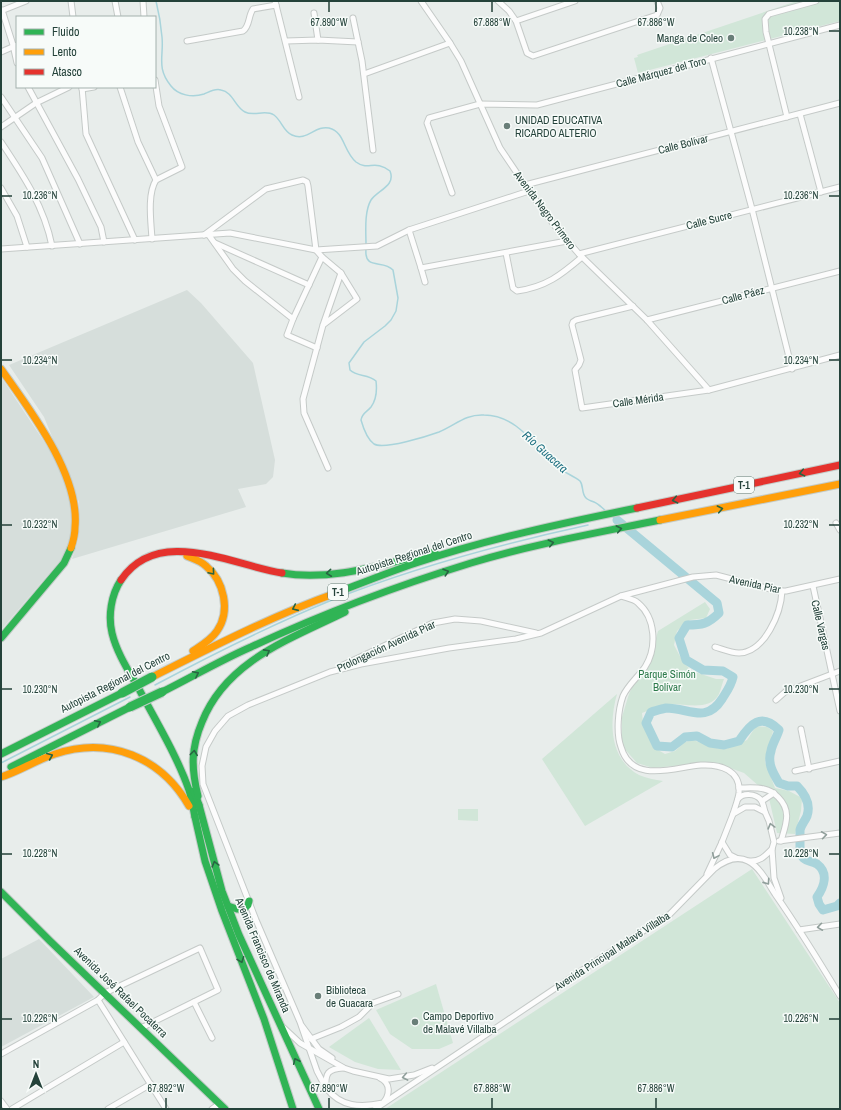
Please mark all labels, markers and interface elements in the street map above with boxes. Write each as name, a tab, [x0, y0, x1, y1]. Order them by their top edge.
legend	[16, 16, 156, 88]
text: 67.890°W	[311, 16, 348, 29]
text: 67.888°W	[474, 16, 511, 29]
text: 67.886°W	[638, 16, 675, 29]
text: Fluido	[52, 24, 79, 40]
text: 10.238°N	[784, 25, 819, 38]
place label: Manga de Coleo	[657, 31, 723, 45]
marker: Manga de Coleo	[726, 33, 736, 43]
text: Lento	[52, 44, 77, 60]
street label: Calle Márquez del Toro	[614, 53, 708, 91]
text: Atasco	[51, 64, 82, 80]
place label: UNIDAD EDUCATIVA RICARDO ALTERIO	[515, 113, 603, 140]
marker: UNIDAD EDUCATIVA RICARDO ALTERIO	[502, 121, 512, 131]
street label: Calle Bolívar	[656, 131, 710, 157]
street label: Avenida Negro Primero	[510, 167, 579, 252]
text: 10.236°N	[23, 189, 58, 202]
text: 10.236°N	[784, 189, 819, 202]
street label: Calle Sucre	[685, 208, 733, 232]
street label: Calle Páez	[720, 282, 766, 307]
text: 10.234°N	[23, 354, 58, 367]
text: 10.234°N	[784, 354, 819, 367]
street label: Calle Mérida	[612, 390, 664, 410]
water label: Río Guacara	[519, 427, 571, 477]
one-way arrow	[799, 469, 805, 477]
road number: T-1	[734, 477, 754, 493]
one-way arrow	[671, 495, 678, 504]
one-way arrow	[717, 505, 724, 513]
text: 10.232°N	[23, 518, 58, 531]
text: 10.232°N	[784, 518, 819, 531]
one-way arrow	[616, 526, 622, 534]
street label: Autopista Regional del Centro	[353, 528, 474, 579]
one-way arrow	[548, 540, 555, 548]
one-way arrow	[208, 568, 215, 575]
one-way arrow	[442, 568, 449, 577]
one-way arrow	[326, 569, 332, 578]
street label: Avenida Piar	[727, 572, 782, 596]
road number: T-1	[328, 584, 348, 600]
street label: Calle Vargas	[808, 599, 834, 652]
one-way arrow	[292, 603, 300, 611]
street label: Prolongación Avenida Piar	[334, 617, 438, 675]
street label: Autopista Regional del Centro	[57, 648, 172, 716]
one-way arrow	[263, 649, 270, 656]
park label: Parque Simón Bolívar	[638, 667, 696, 694]
one-way arrow	[192, 672, 200, 679]
text: 10.230°N	[23, 683, 58, 696]
text: 10.230°N	[784, 683, 819, 696]
one-way arrow	[94, 720, 102, 728]
one-way arrow	[189, 750, 198, 756]
one-way arrow	[46, 753, 53, 761]
one-way arrow	[767, 823, 775, 829]
one-way arrow	[821, 831, 827, 840]
text: 10.228°N	[23, 847, 58, 860]
text: 10.228°N	[784, 847, 819, 860]
one-way arrow	[712, 852, 720, 859]
one-way arrow	[211, 860, 220, 867]
one-way arrow	[762, 878, 770, 885]
street label: Avenida Francisco de Miranda	[232, 895, 294, 1014]
street label: Avenida Principal Malavé Villalba	[551, 908, 672, 994]
one-way arrow	[816, 922, 823, 931]
street label: Avenida José Rafael Pocaterra	[71, 943, 171, 1040]
one-way arrow	[236, 956, 244, 964]
place label: Biblioteca de Guacara	[326, 983, 373, 1010]
marker: Biblioteca de Guacara	[313, 991, 323, 1001]
place label: Campo Deportivo de Malavé Villalba	[423, 1009, 497, 1036]
text: 10.226°N	[23, 1012, 58, 1025]
text: 10.226°N	[784, 1012, 819, 1025]
marker: Campo Deportivo de Malavé Villalba	[410, 1017, 420, 1027]
north arrow	[16, 1054, 56, 1094]
text: N	[33, 1057, 39, 1071]
one-way arrow	[293, 1058, 301, 1065]
one-way arrow	[402, 1072, 408, 1081]
text: 67.892°W	[148, 1082, 185, 1095]
text: 67.890°W	[311, 1082, 348, 1095]
text: 67.888°W	[474, 1082, 511, 1095]
text: 67.886°W	[638, 1082, 675, 1095]

